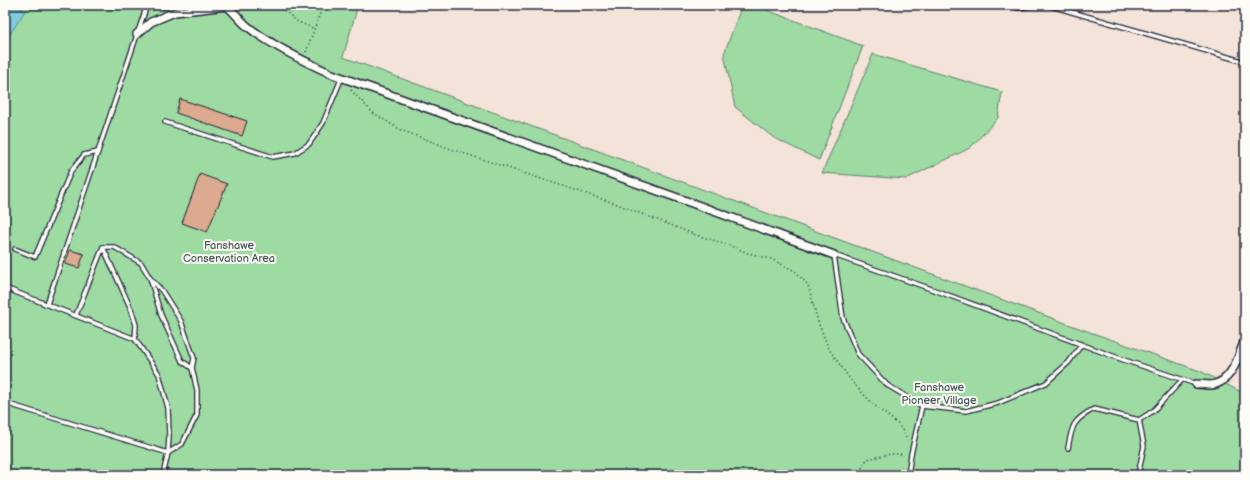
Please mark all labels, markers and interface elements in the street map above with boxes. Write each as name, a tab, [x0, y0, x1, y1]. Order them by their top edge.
park label: Fanshawe Conservation Area	[183, 239, 275, 265]
park label: Fanshawe Pioneer Village	[902, 381, 977, 407]

